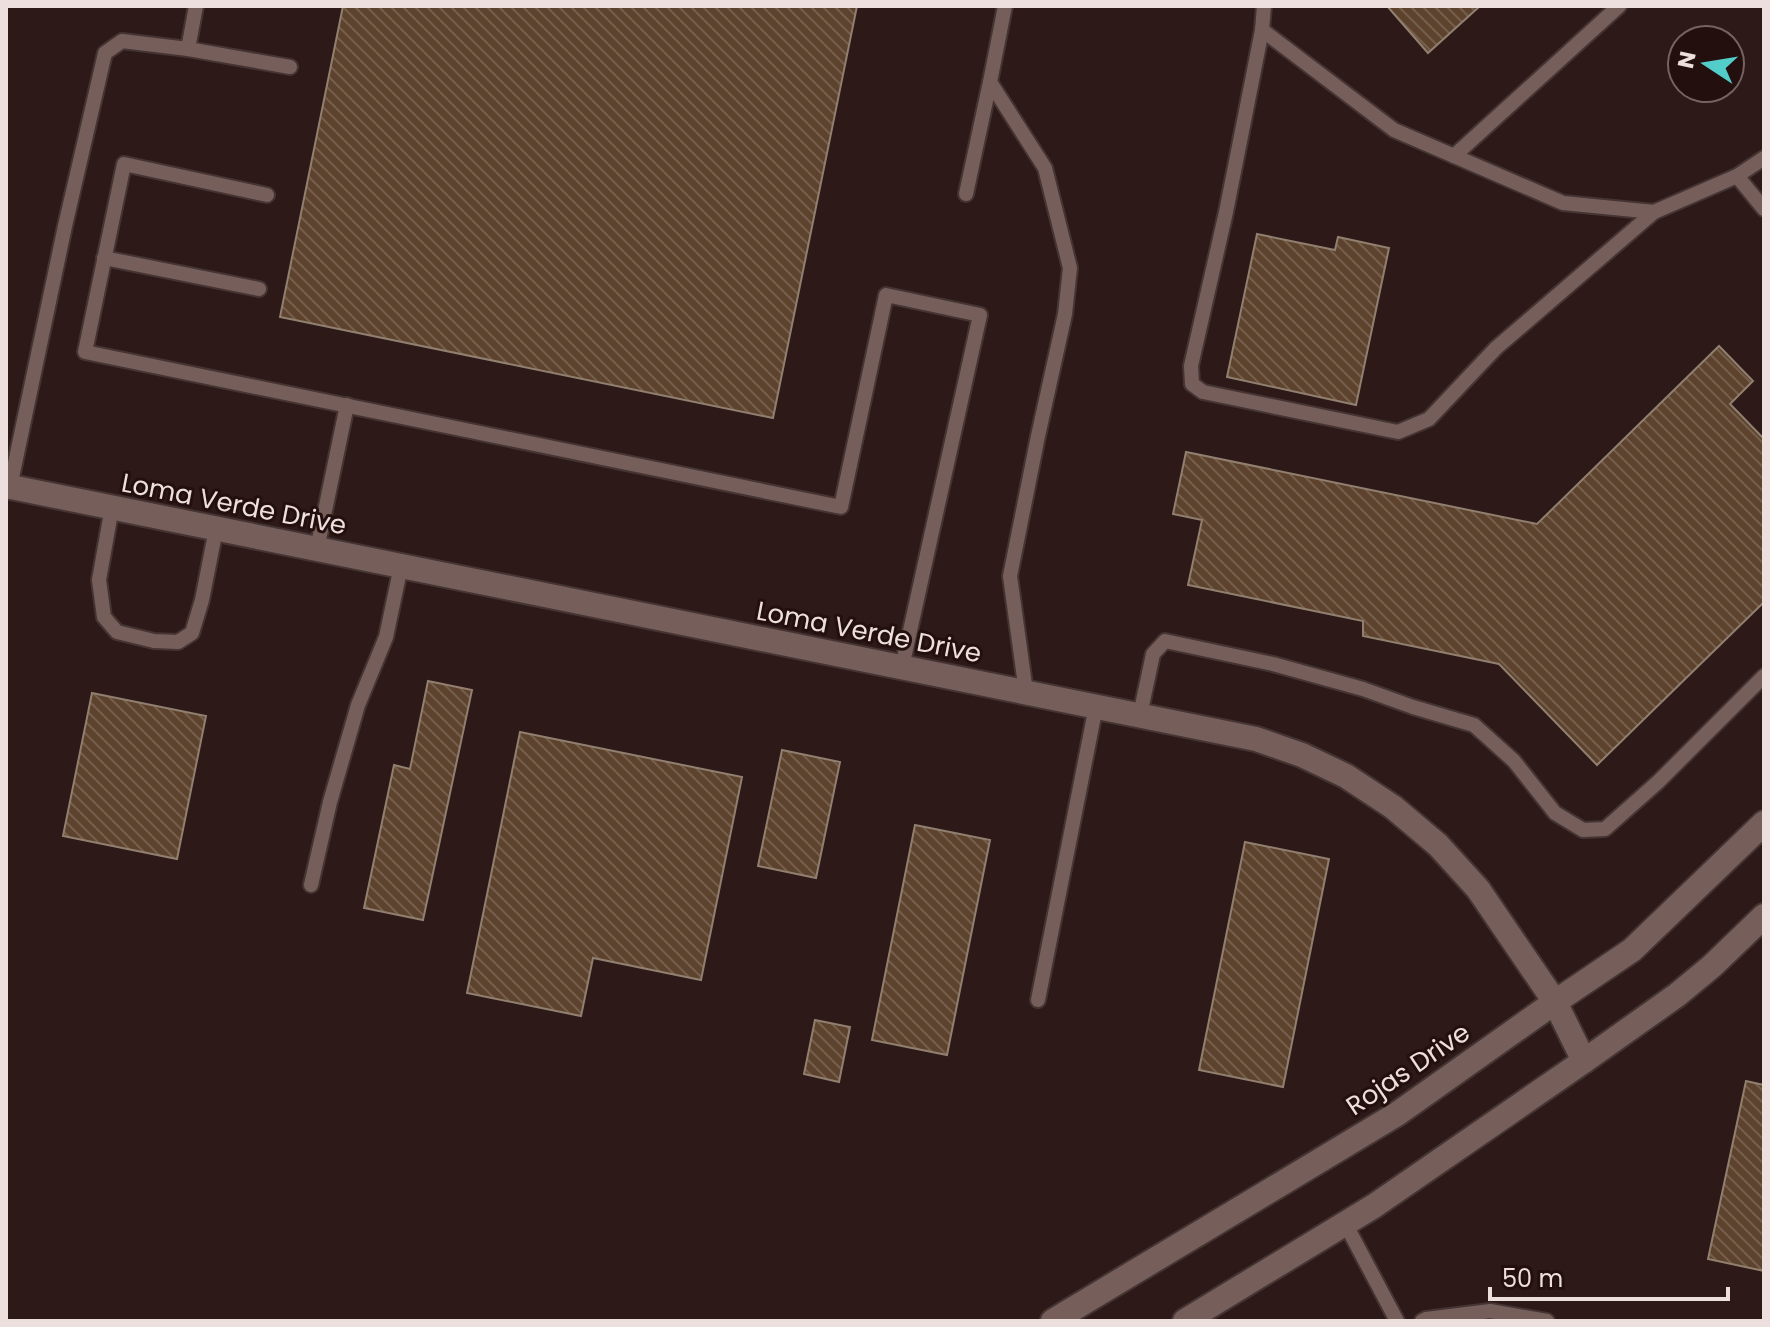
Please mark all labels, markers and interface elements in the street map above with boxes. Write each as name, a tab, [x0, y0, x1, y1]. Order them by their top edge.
north arrow	[1666, 24, 1746, 104]
text: N	[1670, 49, 1704, 71]
street label: Loma Verde Drive	[118, 465, 350, 543]
street label: Loma Verde Drive	[753, 593, 985, 671]
street label: Rojas Drive	[1339, 1014, 1477, 1124]
scale bar	[1490, 1251, 1728, 1301]
text: 50 m	[1502, 1262, 1563, 1295]

